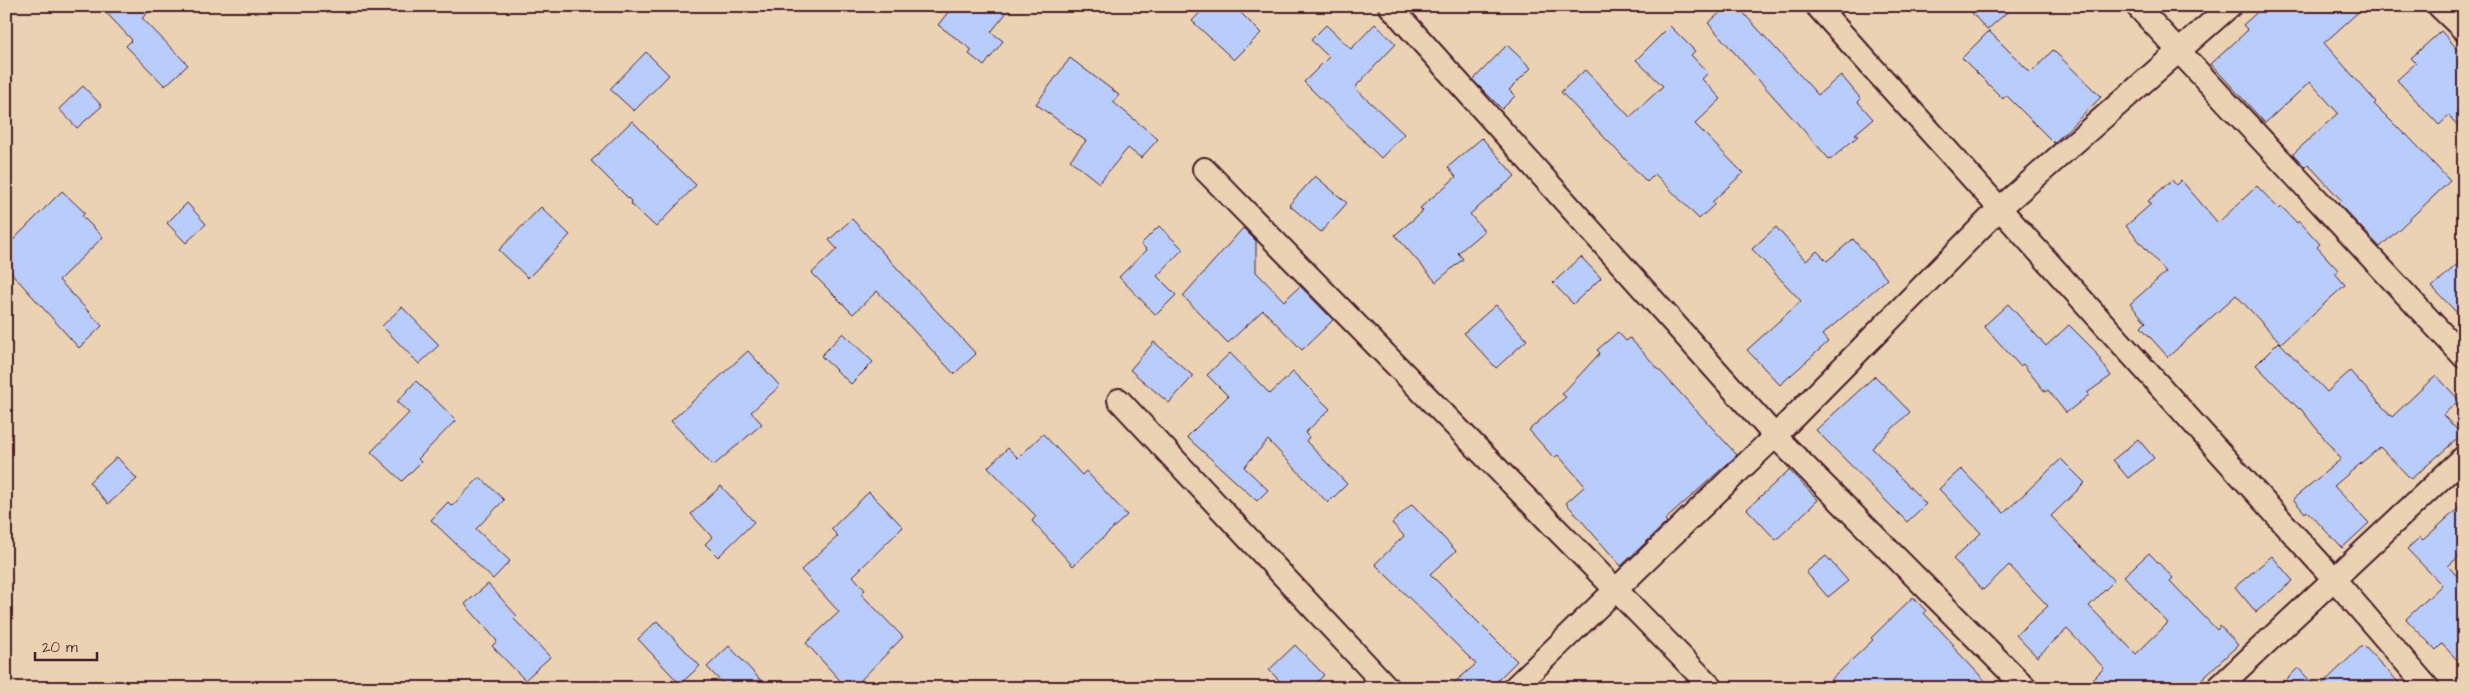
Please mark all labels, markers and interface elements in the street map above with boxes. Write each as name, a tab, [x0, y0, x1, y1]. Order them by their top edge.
scale bar	[35, 629, 98, 661]
text: 20 m	[42, 637, 78, 658]

